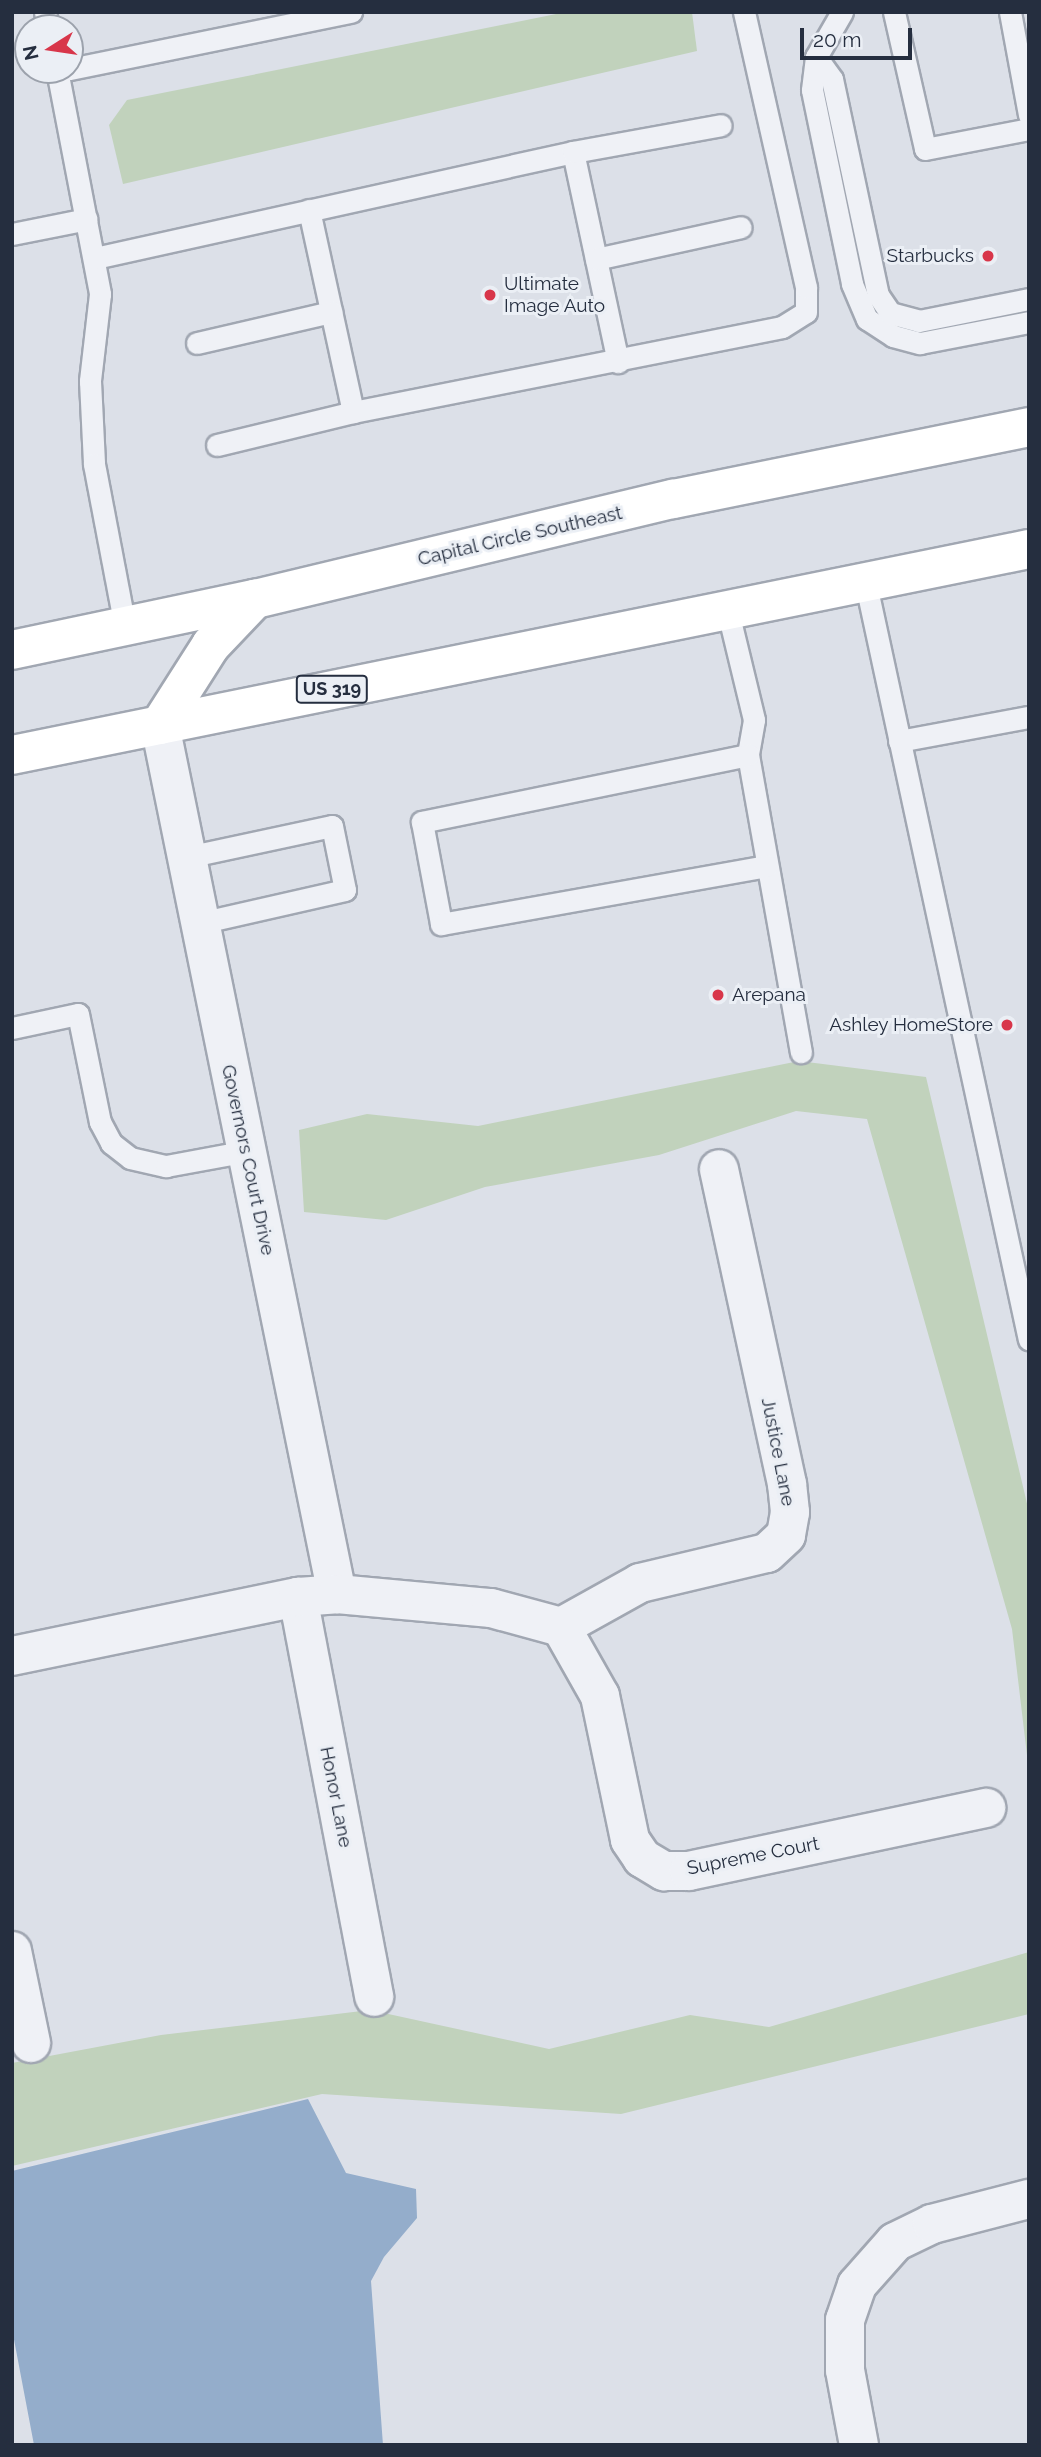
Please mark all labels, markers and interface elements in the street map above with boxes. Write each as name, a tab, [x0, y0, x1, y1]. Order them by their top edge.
north arrow	[14, 14, 84, 84]
scale bar	[803, 14, 915, 58]
text: 20 m	[813, 27, 861, 52]
text: N	[18, 44, 43, 62]
place label: Starbucks	[887, 245, 974, 267]
marker: Starbucks	[980, 248, 996, 264]
place label: Ultimate Image Auto	[504, 273, 606, 317]
marker: Ultimate Image Auto	[482, 287, 498, 303]
street label: Capital Circle Southeast	[415, 501, 625, 571]
road number: US 319	[295, 674, 369, 704]
place label: Arepana	[732, 984, 806, 1006]
marker: Arepana	[710, 987, 726, 1003]
place label: Ashley HomeStore	[829, 1014, 993, 1036]
marker: Ashley HomeStore	[999, 1017, 1015, 1033]
street label: Governors Court Drive	[217, 1063, 279, 1257]
street label: Justice Lane	[756, 1396, 800, 1508]
street label: Honor Lane	[315, 1744, 357, 1850]
street label: Supreme Court	[685, 1832, 821, 1880]

